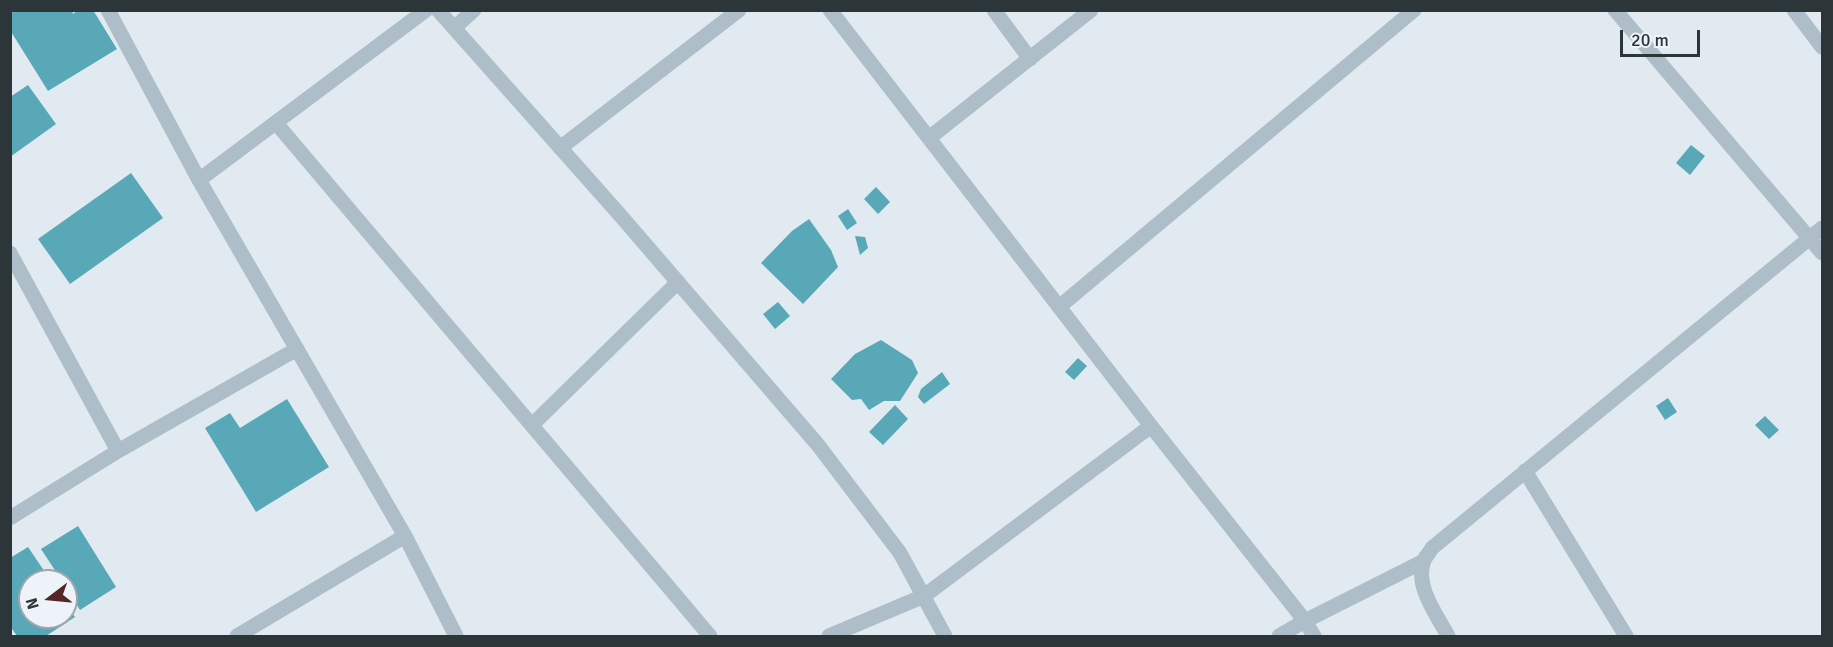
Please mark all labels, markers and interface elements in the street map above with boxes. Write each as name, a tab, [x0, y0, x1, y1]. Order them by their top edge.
scale bar	[1623, 18, 1702, 56]
text: 20 m	[1631, 29, 1669, 51]
north arrow	[18, 569, 78, 629]
text: N	[21, 595, 44, 612]

